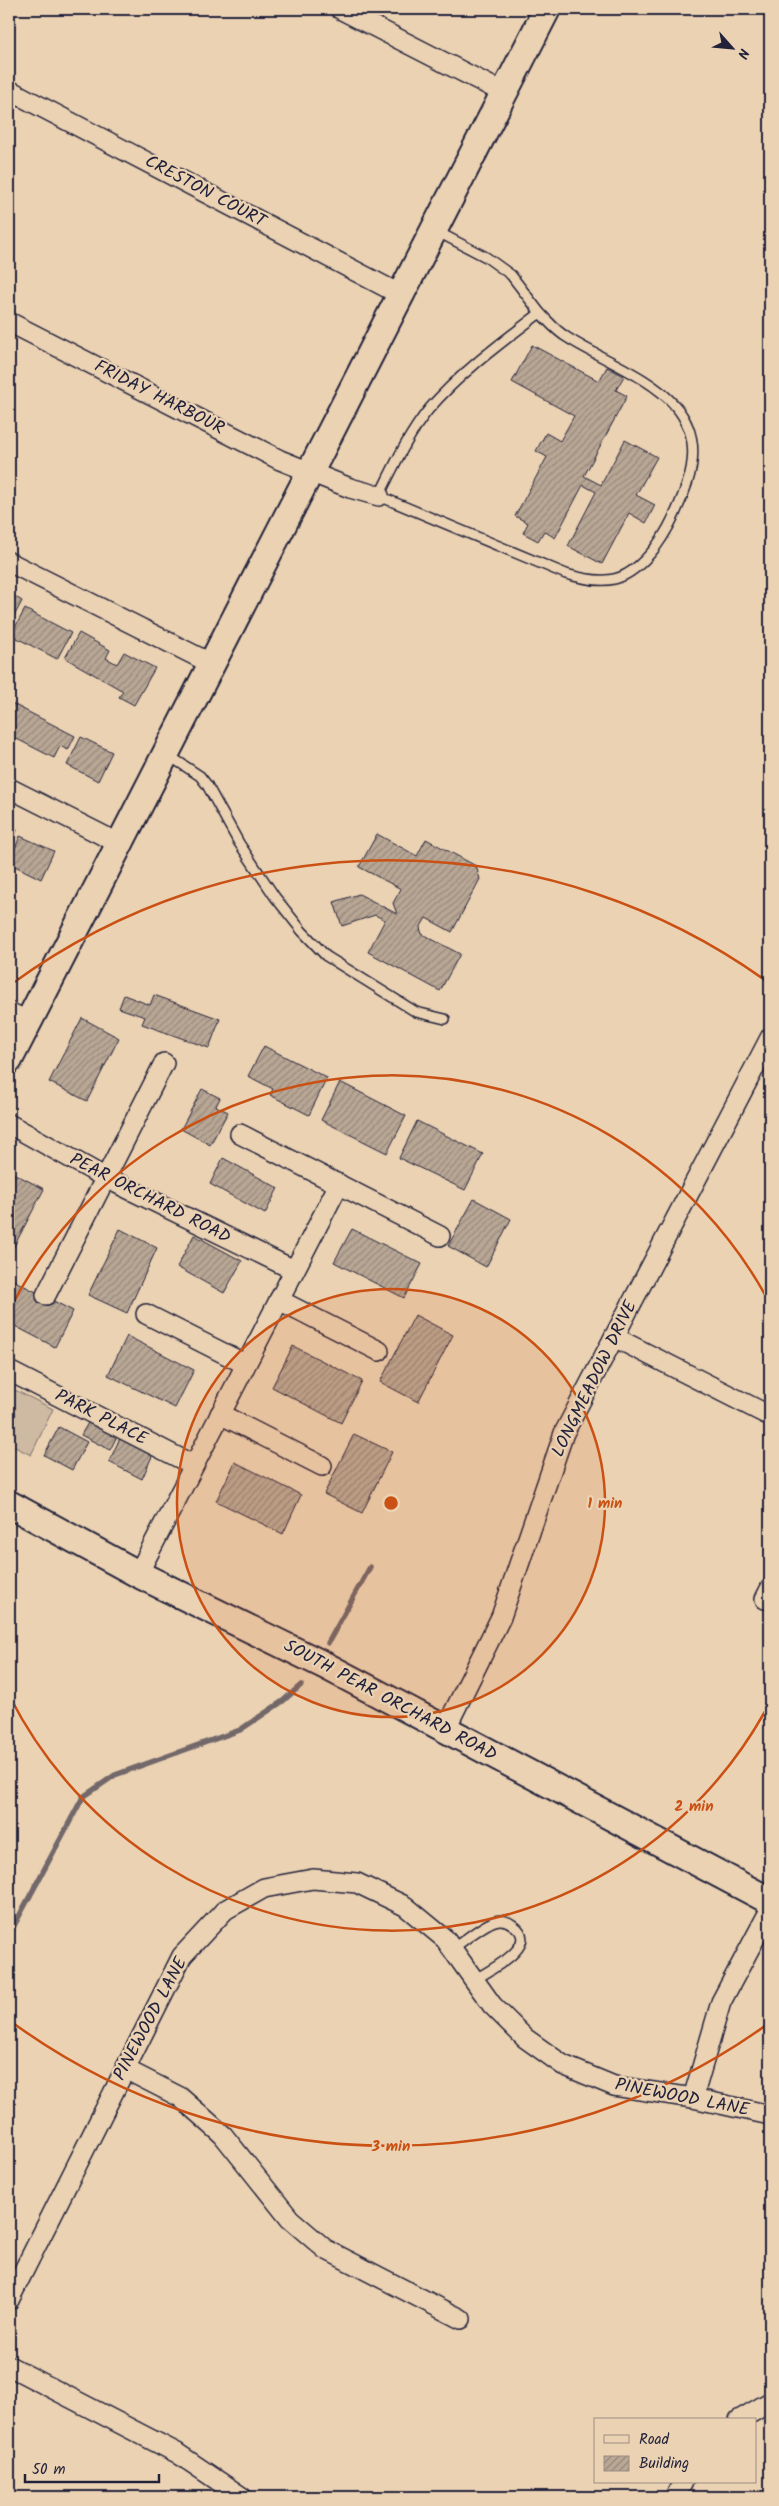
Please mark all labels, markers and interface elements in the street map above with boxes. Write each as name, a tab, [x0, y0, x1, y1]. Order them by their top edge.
north arrow	[706, 22, 756, 72]
text: N	[731, 45, 755, 63]
street label: CRESTON COURT	[139, 148, 272, 237]
street label: FRIDAY HARBOUR	[89, 353, 229, 443]
street label: PEAR ORCHARD ROAD	[64, 1146, 236, 1252]
street label: LONGMEADOW DRIVE	[544, 1295, 646, 1462]
street label: PARK PLACE	[49, 1382, 153, 1454]
text: 1 min	[588, 1492, 622, 1516]
centre of rings	[382, 1494, 400, 1512]
street label: SOUTH PEAR ORCHARD ROAD	[278, 1632, 502, 1770]
text: 2 min	[674, 1795, 714, 1819]
street label: PINEWOOD LANE	[106, 1952, 196, 2086]
street label: PINEWOOD LANE	[612, 2071, 752, 2125]
text: 3 min	[371, 2135, 410, 2159]
legend	[594, 2418, 756, 2484]
text: Road	[639, 2428, 670, 2452]
scale bar	[25, 2451, 159, 2483]
text: Building	[639, 2452, 689, 2476]
text: 50 m	[32, 2458, 66, 2482]

